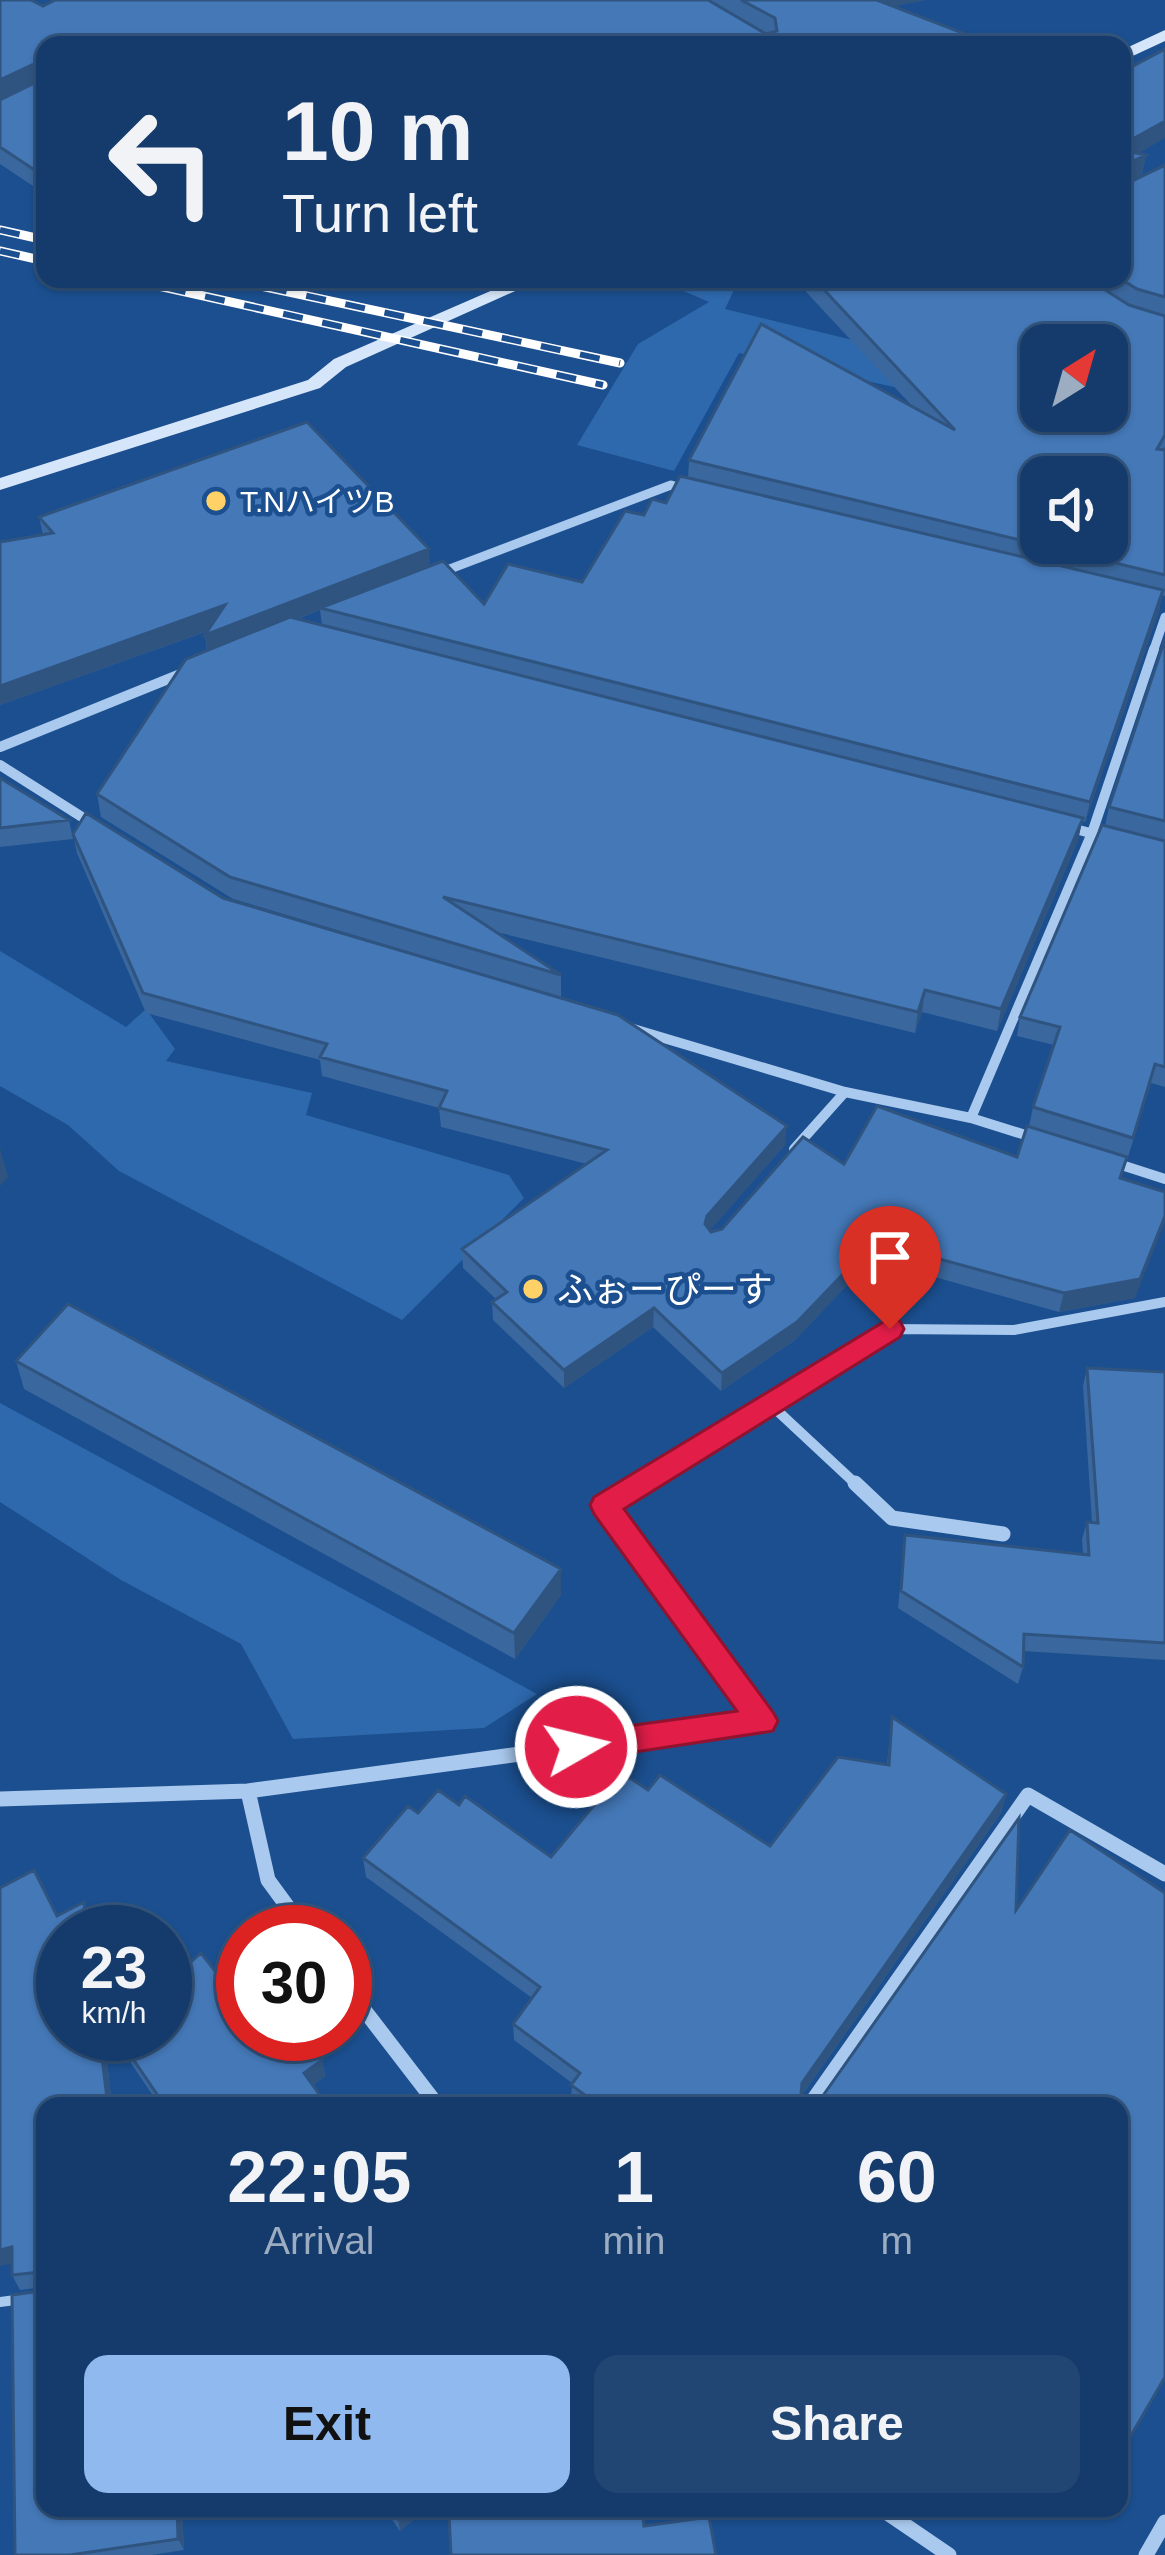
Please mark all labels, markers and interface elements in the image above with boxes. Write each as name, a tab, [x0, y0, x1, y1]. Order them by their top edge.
icon: left	[84, 84, 240, 240]
text: 10 m	[282, 84, 473, 178]
text: Turn left	[282, 183, 478, 243]
north arrow	[1020, 324, 1128, 432]
map controls	[1020, 324, 1128, 564]
button: sound	[1020, 456, 1128, 564]
place label: T.NハイツB	[240, 485, 394, 518]
marker: T.NハイツB	[203, 488, 229, 514]
pin	[839, 1206, 941, 1329]
icon: arrive	[857, 1224, 923, 1290]
place label: ふぉーぴーす	[557, 1269, 773, 1310]
marker: ふぉーぴーす	[520, 1276, 546, 1302]
position arrow	[513, 1684, 639, 1810]
speed limit sign: 30	[216, 1905, 372, 2061]
text: 23	[81, 1934, 147, 2001]
text: km/h	[81, 1996, 147, 2029]
text: 22:05	[227, 2137, 411, 2217]
text: 1	[614, 2137, 654, 2217]
text: 60	[857, 2137, 937, 2217]
text: Arrival	[264, 2219, 375, 2262]
text: min	[603, 2219, 665, 2262]
text: m	[880, 2219, 913, 2262]
button: Exit	[84, 2355, 570, 2493]
button: Share	[594, 2355, 1080, 2493]

